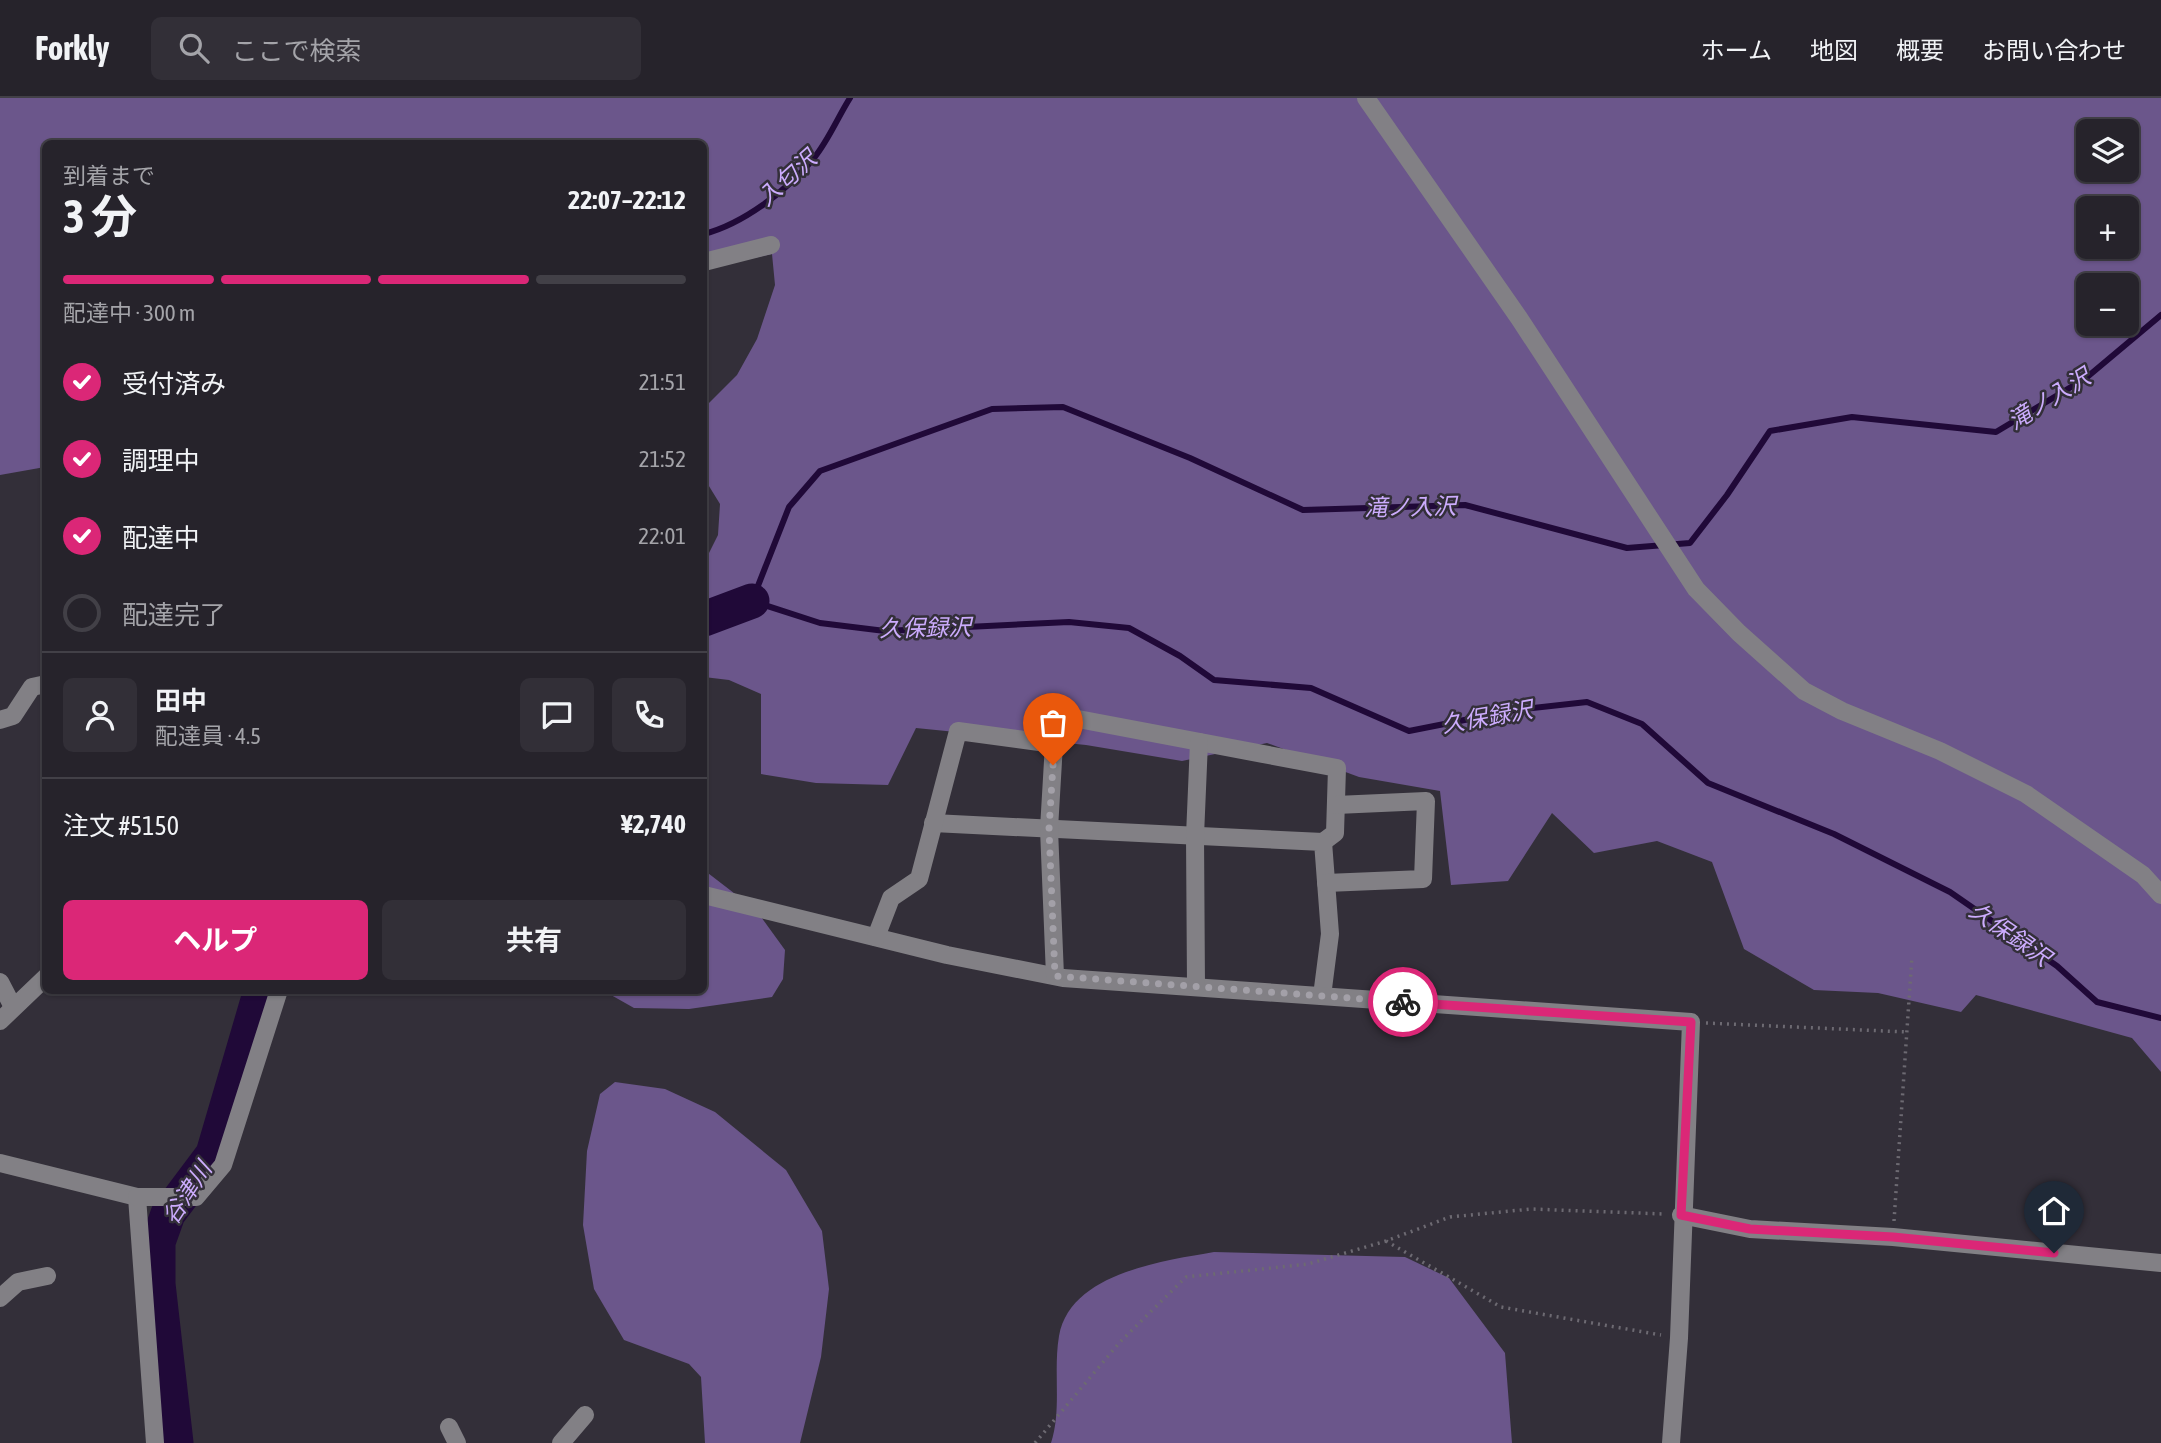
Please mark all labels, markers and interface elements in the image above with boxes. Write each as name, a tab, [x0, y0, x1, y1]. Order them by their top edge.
search box	[151, 17, 641, 80]
text: Forkly	[35, 29, 109, 67]
icon: search	[175, 29, 213, 67]
text: ここで検索	[231, 36, 361, 66]
text: ホーム	[1701, 37, 1772, 64]
text: 地図	[1810, 37, 1858, 64]
text: 概要	[1896, 37, 1944, 64]
text: お問い合わせ	[1982, 37, 2126, 64]
map controls	[2076, 119, 2139, 336]
button: layers	[2076, 119, 2139, 182]
water label: 入匂沢	[753, 143, 824, 211]
text: 到着まで	[63, 163, 155, 189]
text: 22:07–22:12	[568, 185, 686, 215]
text: 3 分	[63, 190, 137, 243]
button: +	[2076, 196, 2139, 259]
button: −	[2076, 273, 2139, 336]
text: 配達中 · 300 m	[63, 300, 195, 326]
water label: 滝ノ入沢	[2003, 362, 2097, 434]
icon: check	[63, 363, 101, 401]
text: 受付済み	[122, 369, 226, 399]
text: 21:51	[639, 369, 686, 395]
icon: check	[63, 440, 101, 478]
text: 調理中	[122, 446, 200, 476]
text: 21:52	[639, 446, 686, 472]
water label: 滝ノ入沢	[1364, 493, 1459, 521]
icon: check	[63, 517, 101, 555]
text: 配達中	[122, 523, 200, 553]
text: 22:01	[638, 523, 686, 549]
text: 配達完了	[122, 600, 226, 630]
water label: 久保録沢	[879, 614, 974, 642]
button: person	[63, 678, 137, 752]
button: chat	[520, 678, 594, 752]
button: phone	[612, 678, 686, 752]
text: 田中	[155, 686, 207, 716]
pin	[1023, 693, 1083, 765]
water label: 久保録沢	[1439, 696, 1538, 738]
icon: bag	[1034, 704, 1072, 742]
text: 配達員 · 4.5	[155, 723, 261, 749]
text: ¥2,740	[621, 809, 686, 839]
text: 注文 #5150	[63, 811, 179, 841]
water label: 久保録沢	[1965, 897, 2058, 973]
button: ヘルプ	[63, 900, 368, 980]
button: 共有	[382, 900, 686, 980]
courier	[1368, 967, 1438, 1037]
icon: bike	[1384, 983, 1422, 1021]
water label: 谷津川	[157, 1154, 218, 1229]
pin	[2024, 1181, 2084, 1253]
icon: home	[2035, 1192, 2073, 1230]

